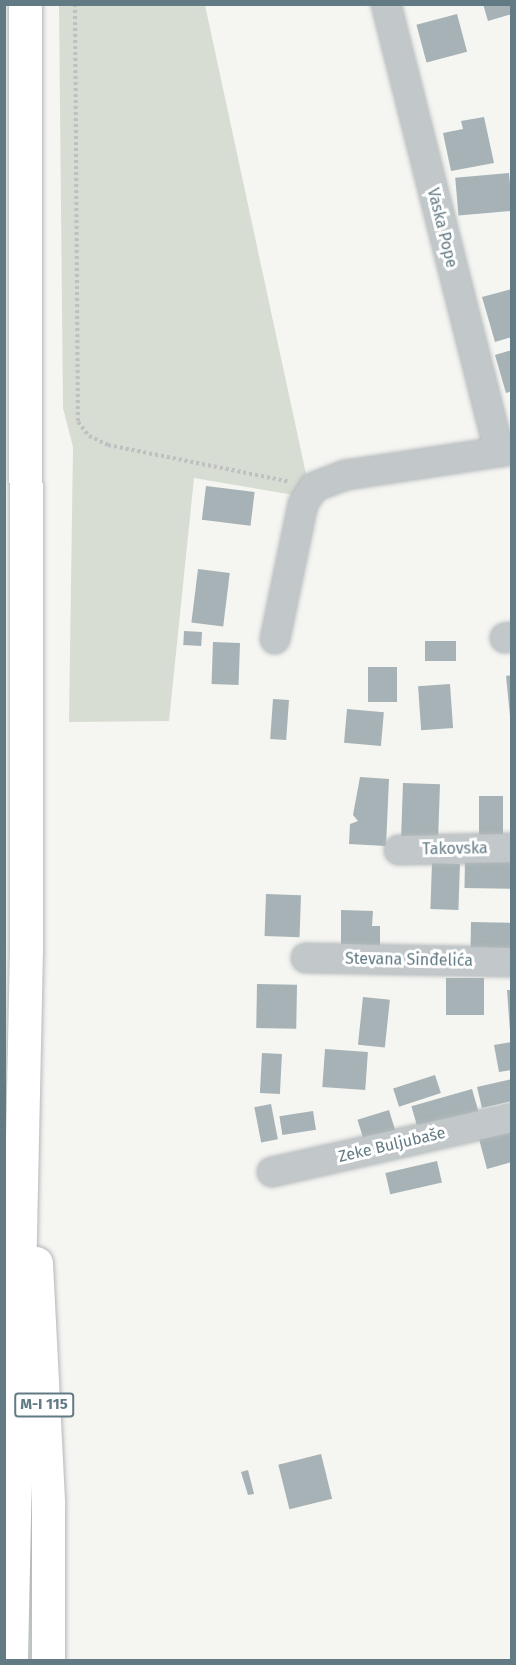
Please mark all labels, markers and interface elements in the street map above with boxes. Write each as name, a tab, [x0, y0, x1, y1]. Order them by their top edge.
street label: Vaska Pope	[423, 186, 461, 270]
street label: Takovska	[422, 839, 488, 859]
street label: Stevana Sinđelića	[345, 949, 473, 971]
street label: Zeke Buljubaše	[337, 1123, 447, 1167]
road number: M-I 115	[14, 1393, 74, 1417]

